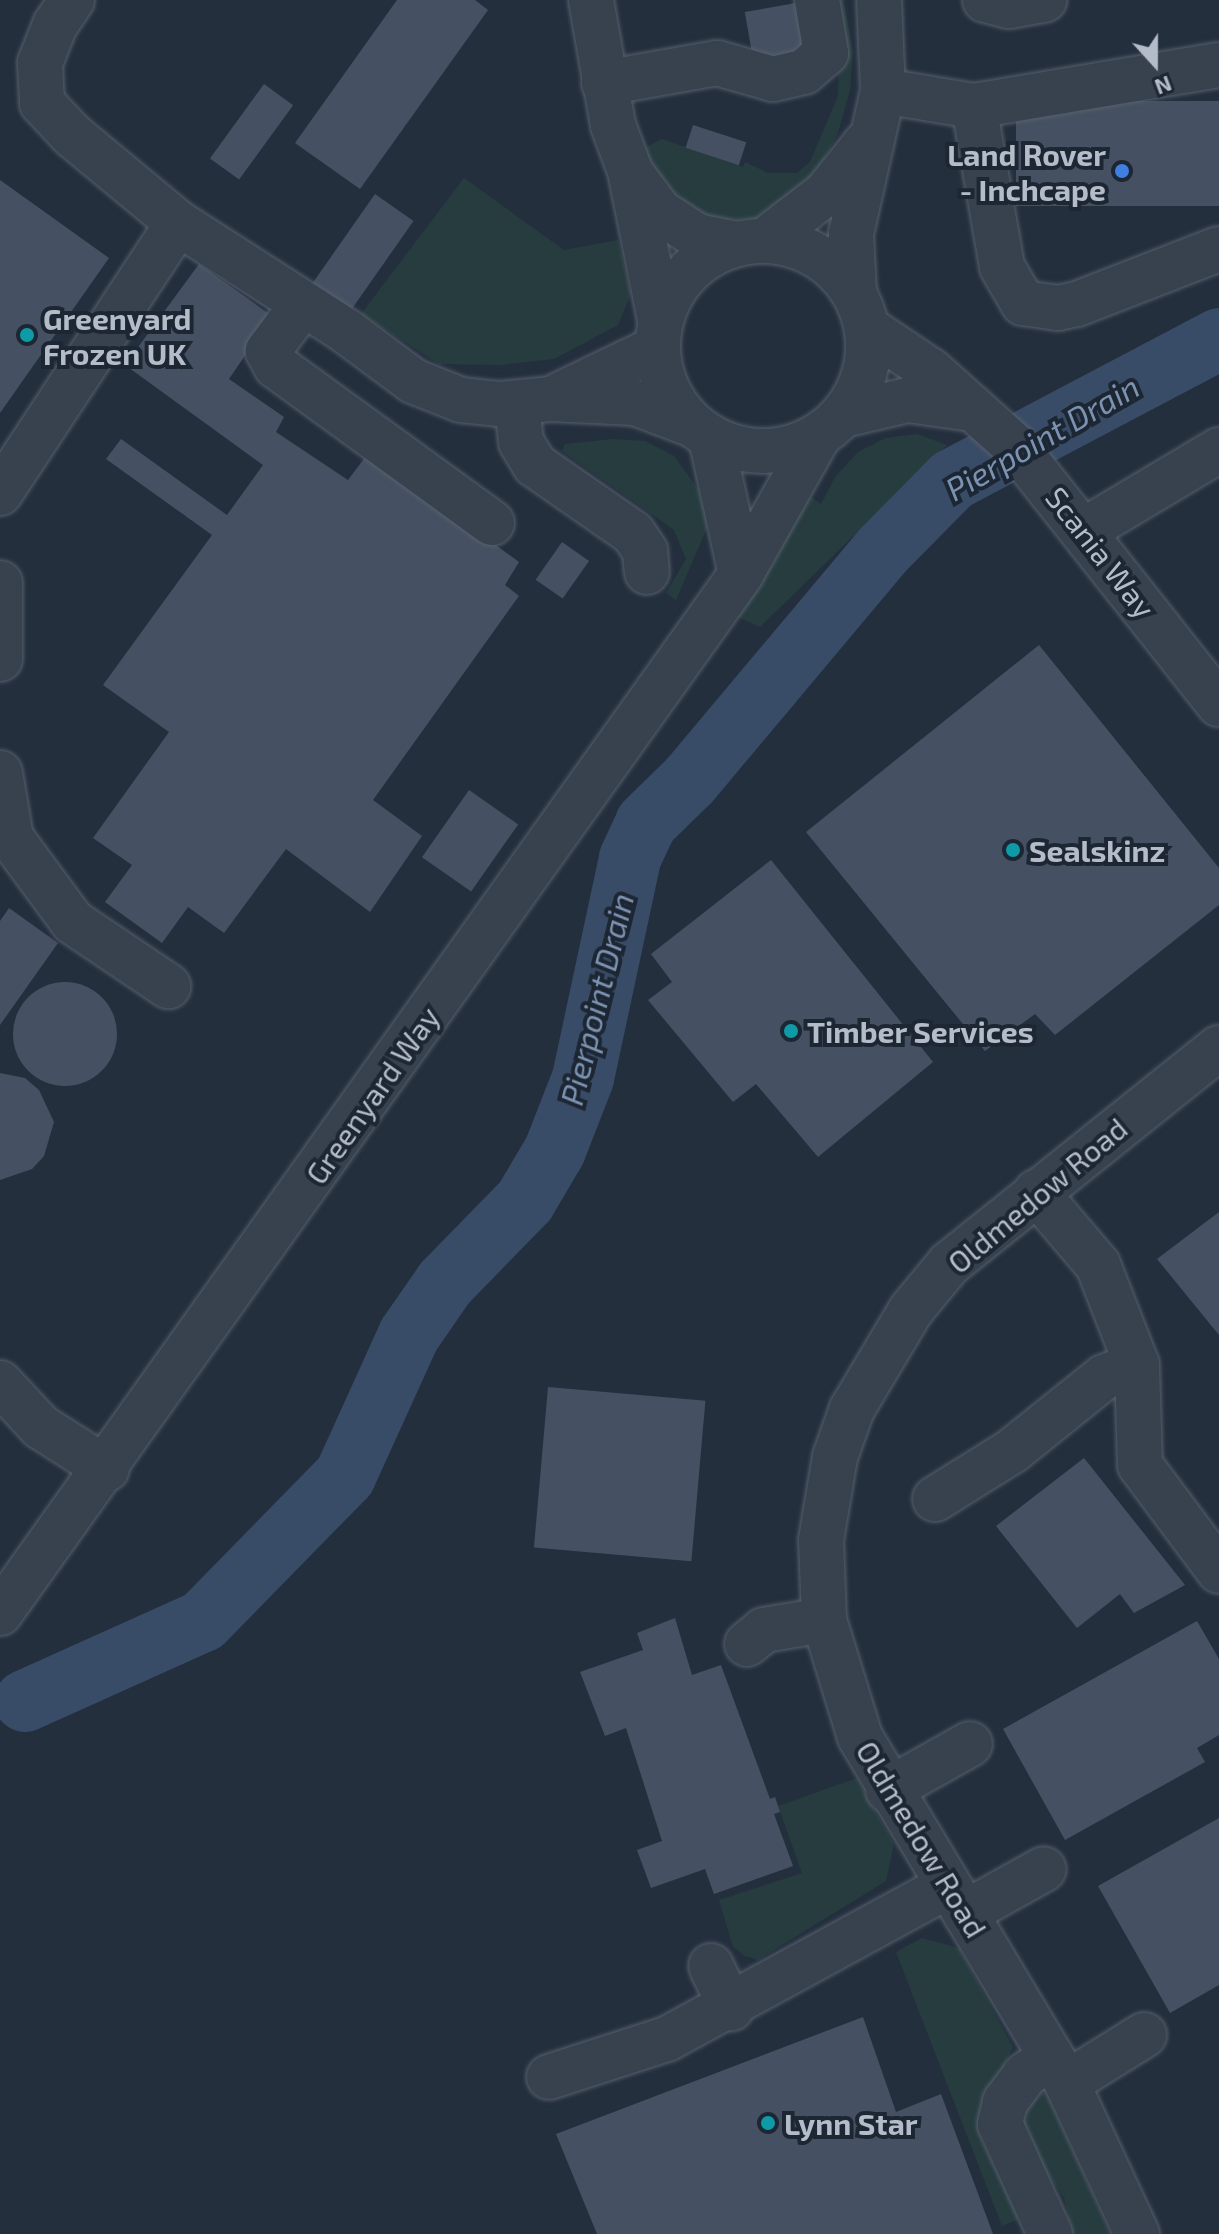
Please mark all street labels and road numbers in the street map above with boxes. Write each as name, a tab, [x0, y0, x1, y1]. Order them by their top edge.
street label: Scania Way	[1039, 479, 1163, 625]
street label: Greenyard Way	[298, 999, 446, 1191]
street label: Oldmedow Road	[940, 1109, 1134, 1281]
street label: Oldmedow Road	[849, 1734, 995, 1944]

